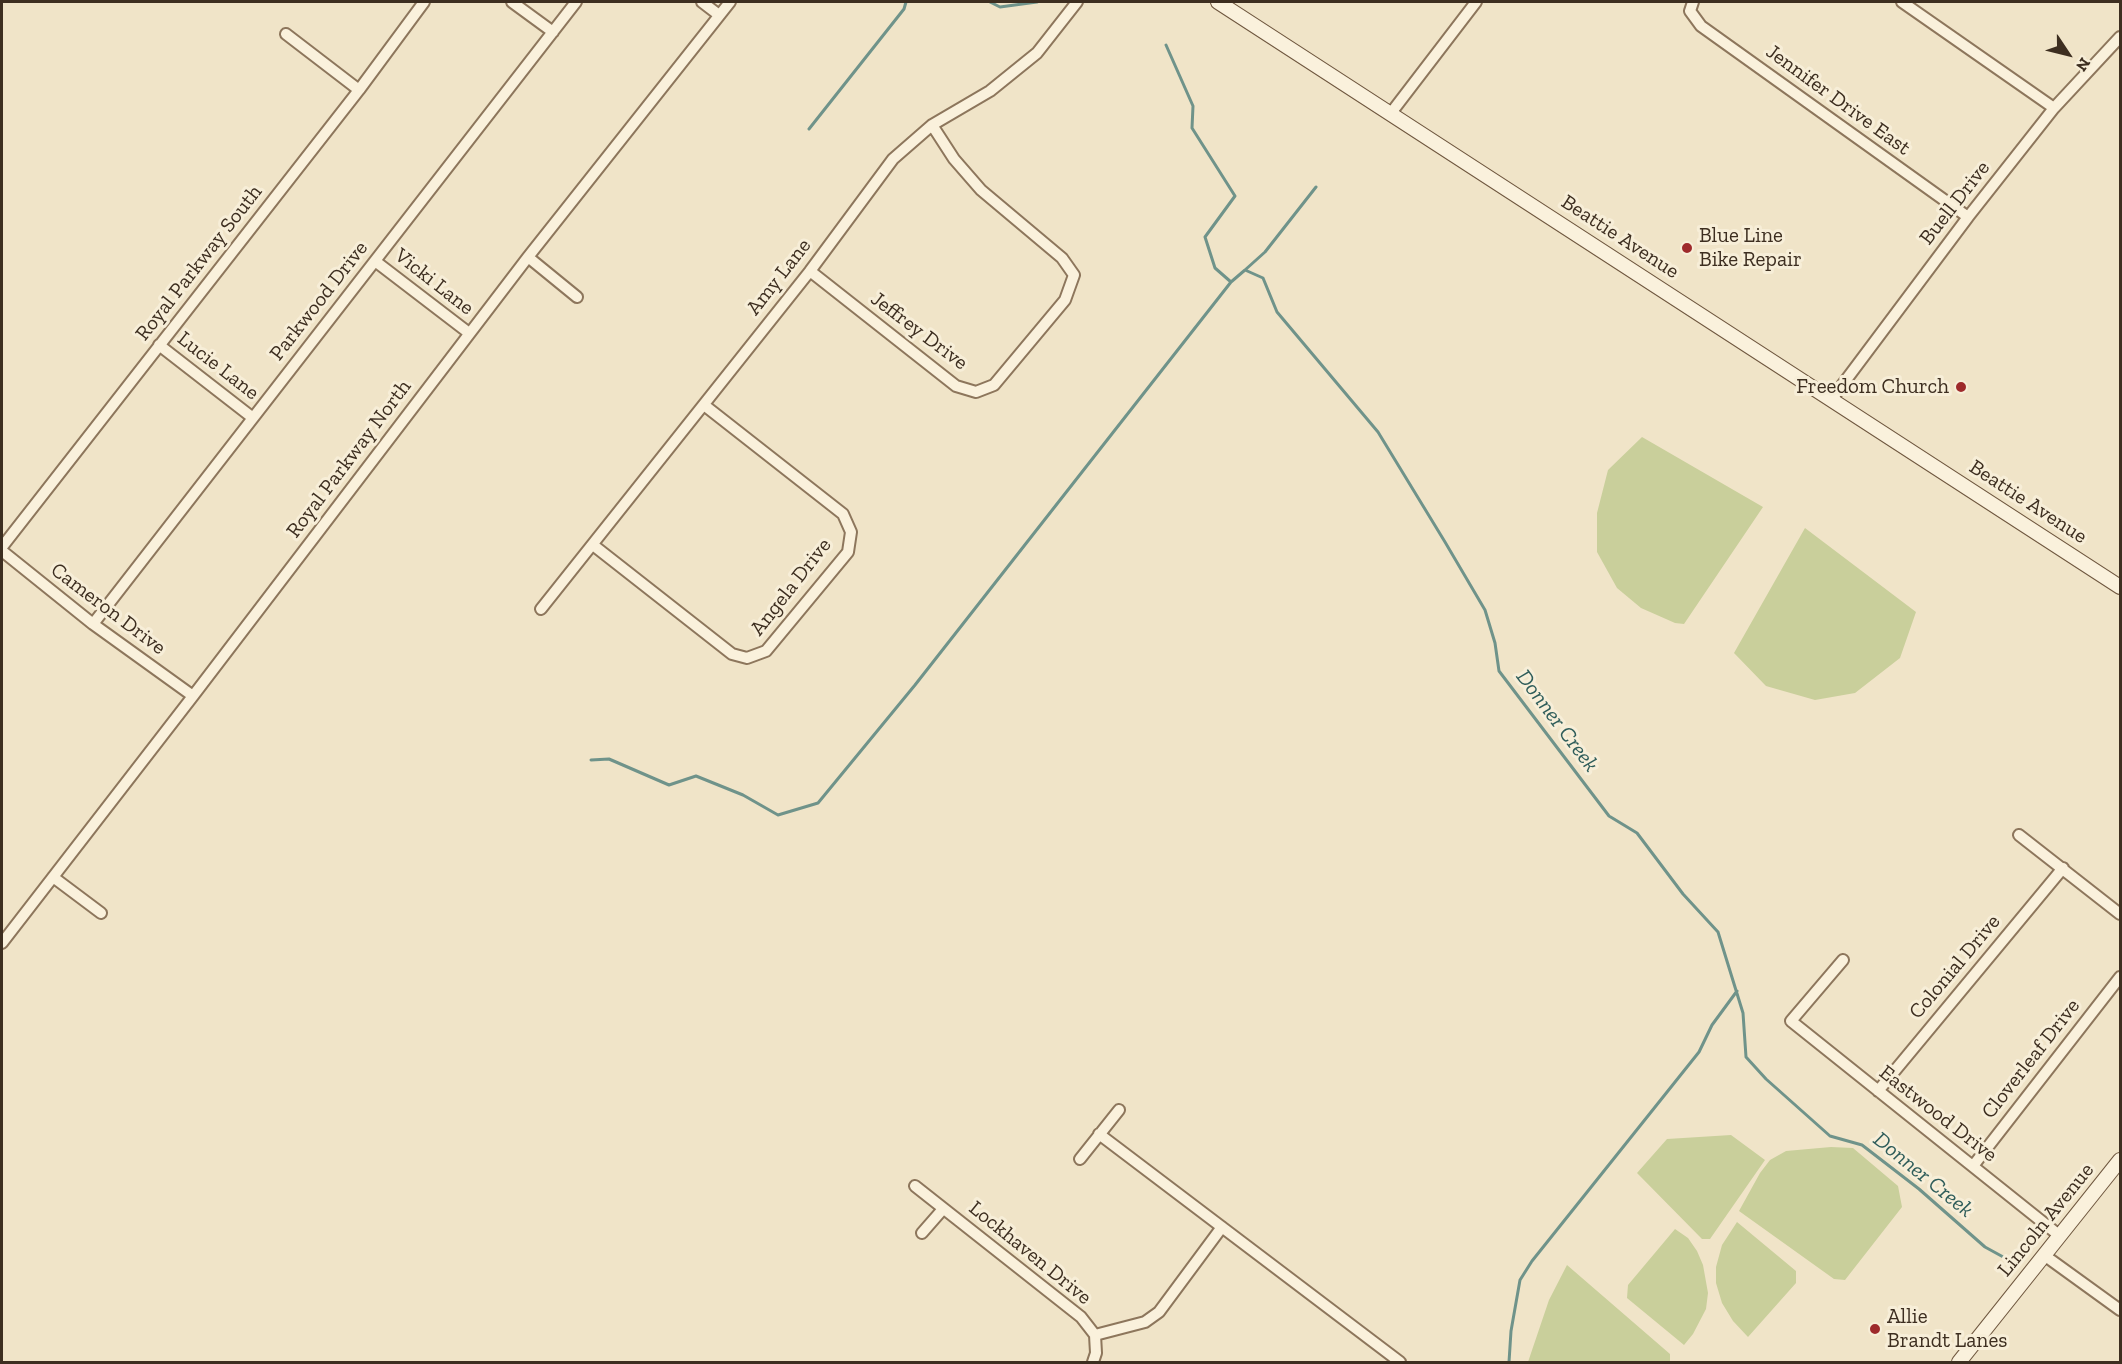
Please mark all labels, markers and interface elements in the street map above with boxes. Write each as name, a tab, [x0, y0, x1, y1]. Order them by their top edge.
north arrow	[2038, 24, 2098, 84]
street label: Jennifer Drive East	[1761, 39, 1915, 161]
text: N	[2072, 54, 2094, 75]
street label: Buell Drive	[1914, 156, 1996, 250]
street label: Royal Parkway South	[130, 180, 268, 346]
street label: Beattie Avenue	[1556, 190, 1684, 284]
place label: Blue Line Bike Repair	[1699, 223, 1802, 273]
street label: Amy Lane	[741, 234, 817, 320]
street label: Parkwood Drive	[264, 236, 374, 366]
marker: Blue Line Bike Repair	[1680, 241, 1694, 255]
street label: Vicki Lane	[389, 243, 479, 321]
street label: Jeffrey Drive	[865, 286, 973, 376]
street label: Lucie Lane	[172, 326, 264, 406]
place label: Freedom Church	[1796, 374, 1949, 400]
street label: Royal Parkway North	[281, 375, 417, 543]
marker: Freedom Church	[1954, 380, 1968, 394]
street label: Beattie Avenue	[1964, 455, 2092, 549]
street label: Angela Drive	[745, 533, 837, 641]
street label: Cameron Drive	[45, 558, 171, 660]
water label: Donner Creek	[1510, 665, 1604, 777]
street label: Colonial Drive	[1904, 910, 2006, 1024]
street label: Cloverleaf Drive	[1976, 994, 2086, 1124]
street label: Eastwood Drive	[1874, 1060, 2002, 1168]
water label: Donner Creek	[1868, 1127, 1978, 1223]
street label: Lincoln Avenue	[1993, 1158, 2099, 1282]
street label: Lockhaven Drive	[963, 1196, 1097, 1310]
place label: Allie Brandt Lanes	[1887, 1304, 2007, 1354]
marker: Allie Brandt Lanes	[1868, 1322, 1882, 1336]

